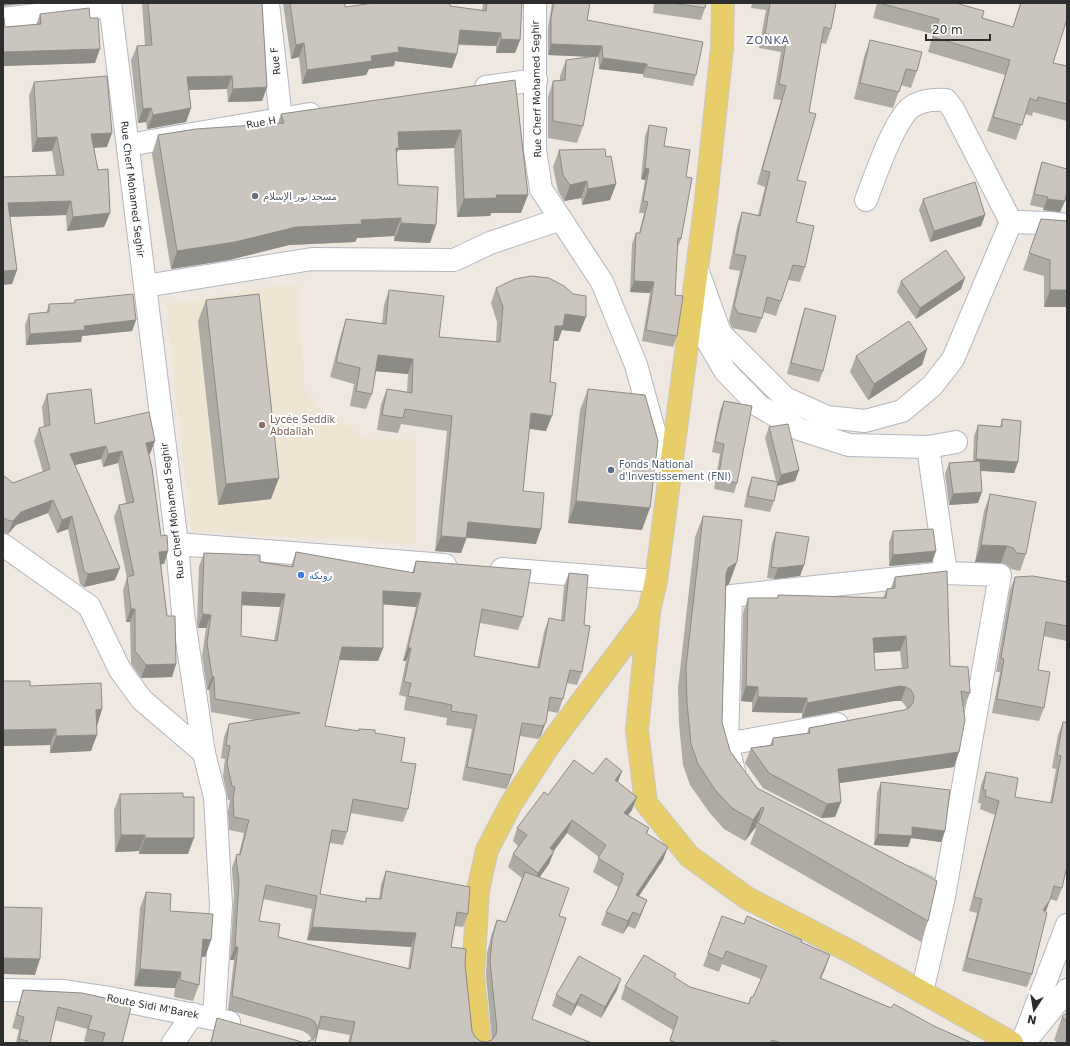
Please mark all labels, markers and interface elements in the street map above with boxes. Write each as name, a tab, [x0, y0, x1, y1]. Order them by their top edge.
scale bar	[926, 16, 990, 42]
street label: Rue Cherf Mohamed Seghir	[530, 19, 543, 158]
text: 20 m	[932, 23, 963, 37]
district label: ZONKA	[746, 34, 790, 47]
street label: Rue F	[269, 46, 282, 75]
street label: Rue H	[246, 114, 277, 130]
street label: Rue Cherf Mohamed Seghir	[119, 120, 146, 259]
marker: مسجد نور الإسلام	[250, 191, 260, 201]
place label: مسجد نور الإسلام	[263, 191, 337, 203]
place label: Lycée Seddik Abdallah	[270, 414, 336, 437]
marker: Lycée Seddik Abdallah	[257, 420, 267, 430]
street label: Rue Cherf Mohamed Seghir	[159, 441, 186, 580]
place label: Fonds National d'Investissement (FNI)	[619, 459, 731, 482]
marker: Fonds National d'Investissement (FNI)	[606, 465, 616, 475]
marker: زونكة	[296, 570, 306, 580]
place label: زونكة	[309, 570, 332, 582]
north arrow	[1014, 990, 1054, 1030]
street label: Route Sidi M'Barek	[106, 992, 200, 1021]
text: N	[1026, 1012, 1038, 1027]

